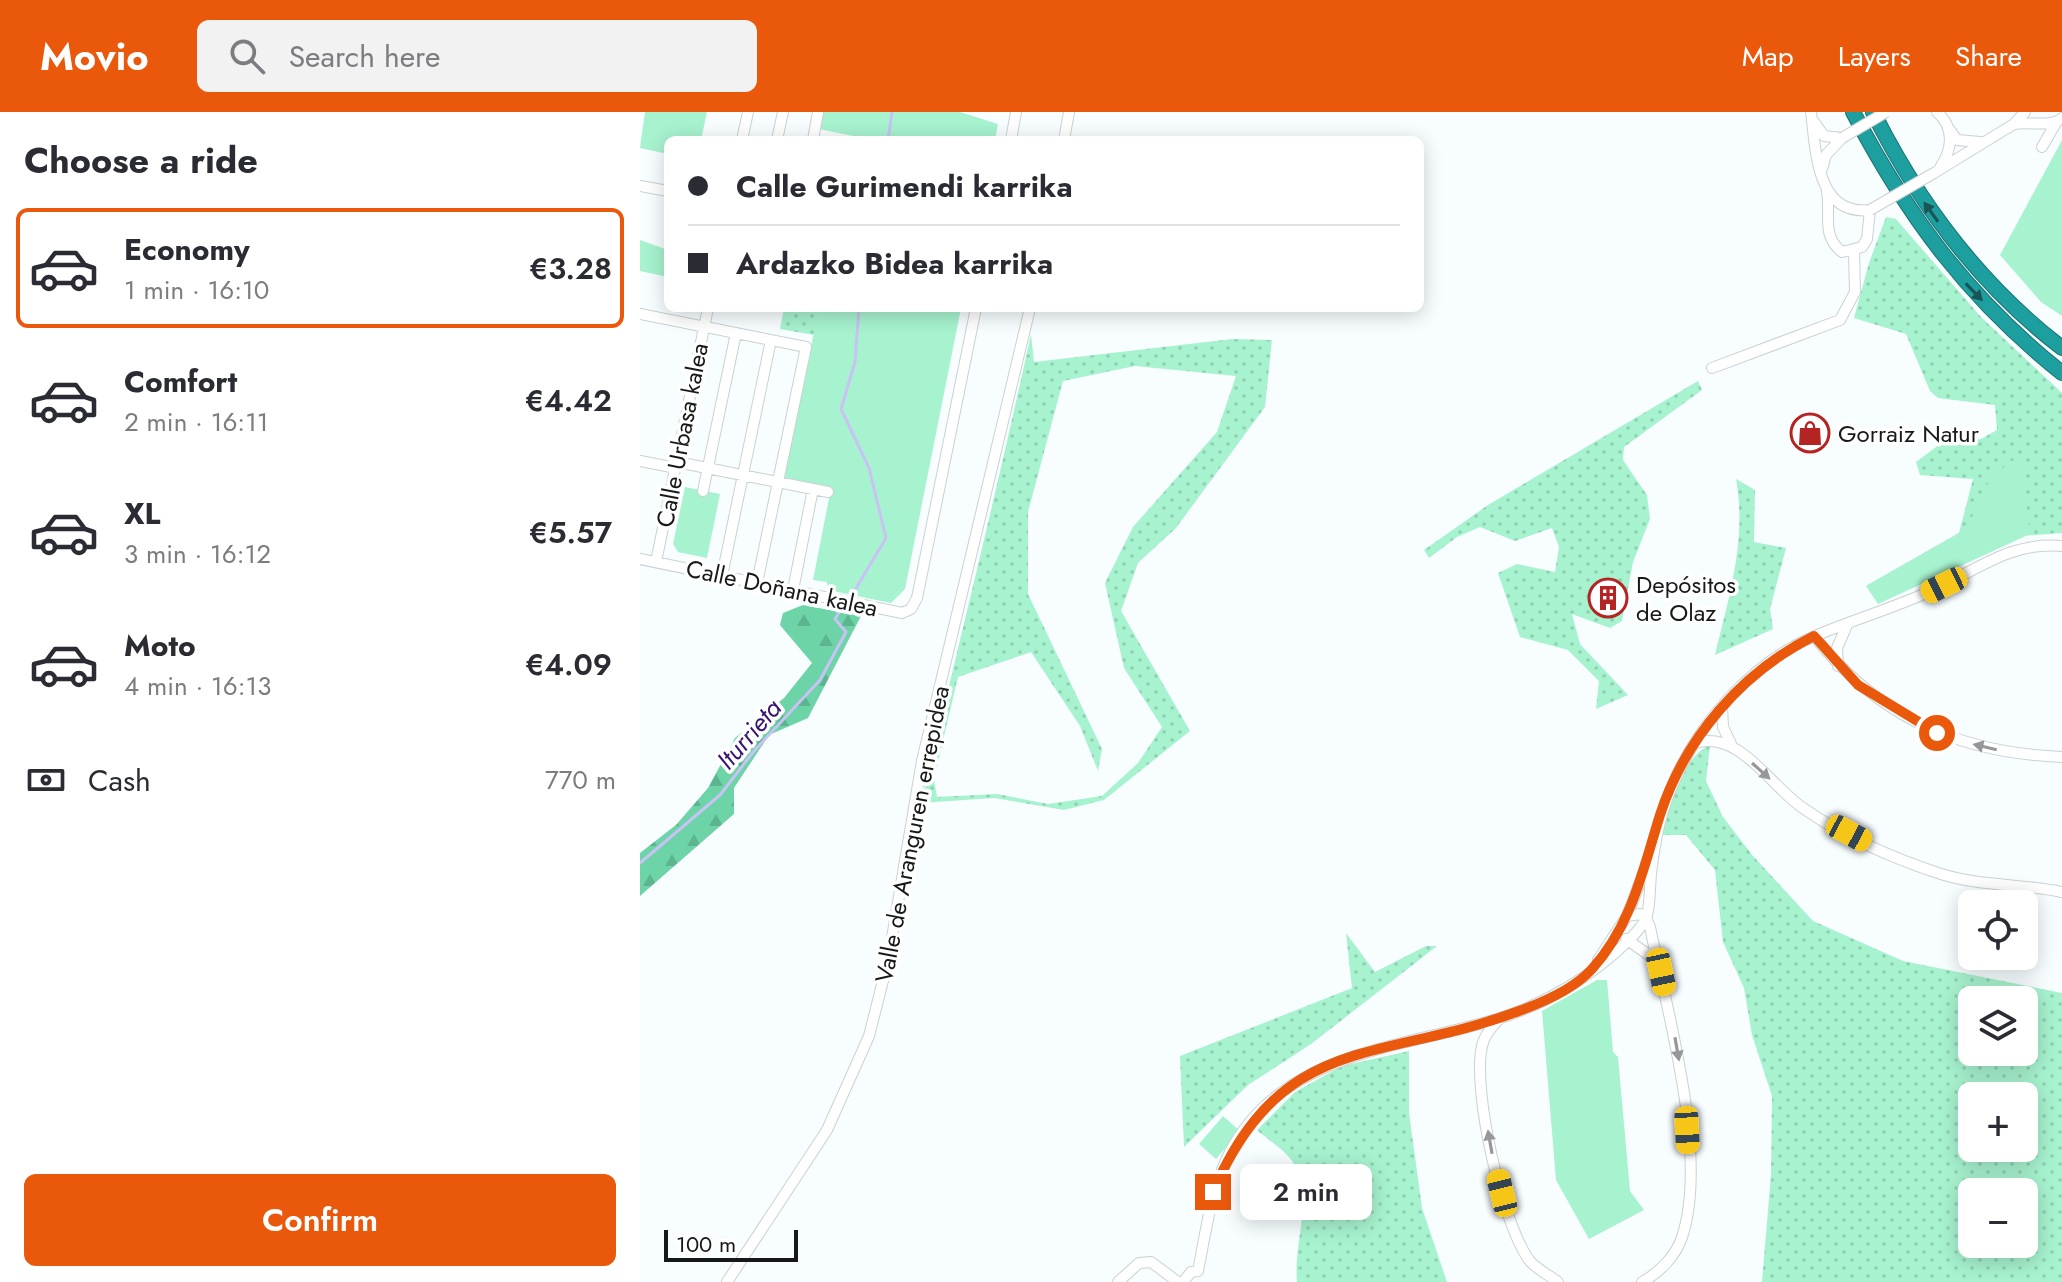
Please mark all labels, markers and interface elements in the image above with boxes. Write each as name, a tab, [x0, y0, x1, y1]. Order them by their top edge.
search box	[197, 20, 757, 92]
text: Movio	[40, 29, 149, 84]
icon: search	[225, 34, 269, 78]
text: Search here	[289, 35, 440, 78]
text: Map	[1742, 36, 1794, 77]
text: Layers	[1838, 36, 1911, 77]
text: Share	[1955, 36, 2022, 77]
text: Choose a ride	[24, 134, 258, 186]
text: Calle Gurimendi karrika	[736, 165, 1073, 208]
one-way arrow	[1924, 202, 1940, 222]
text: Economy	[124, 228, 250, 271]
icon: car	[28, 232, 100, 304]
text: Ardazko Bidea karrika	[736, 242, 1053, 285]
text: €3.28	[529, 247, 612, 290]
text: 1 min · 16:10	[124, 271, 269, 309]
one-way arrow	[1964, 282, 1983, 301]
street label: Calle Urbasa kalea	[647, 340, 717, 530]
text: Comfort	[124, 360, 237, 403]
icon: car	[28, 364, 100, 436]
text: €4.42	[525, 379, 612, 422]
text: 2 min · 16:11	[124, 403, 269, 441]
shop icon: Gorraiz Natur	[1789, 412, 1831, 454]
place label: Gorraiz Natur	[1838, 416, 1980, 451]
text: XL	[124, 492, 160, 535]
icon: car	[28, 496, 100, 568]
text: €5.57	[529, 511, 612, 554]
text: 3 min · 16:12	[124, 535, 271, 573]
street label: Calle Doñana kalea	[683, 551, 881, 625]
car	[1917, 564, 1971, 606]
place label: Depósitos de Olaz	[1636, 567, 1736, 630]
building icon: Depósitos de Olaz	[1587, 577, 1629, 619]
text: Moto	[124, 624, 196, 667]
icon: car	[28, 628, 100, 700]
text: €4.09	[525, 643, 612, 686]
text: 4 min · 16:13	[124, 667, 271, 705]
street label: Valle de Aranguren errepidea	[866, 683, 958, 985]
water label: Iturrieta	[708, 690, 791, 778]
route start	[1919, 715, 1955, 751]
one-way arrow	[1972, 740, 1997, 753]
icon: cash	[24, 758, 68, 802]
text: Cash	[88, 759, 151, 802]
text: 770 m	[545, 761, 616, 799]
one-way arrow	[1750, 762, 1770, 779]
car	[1822, 811, 1876, 855]
map controls	[1958, 890, 2038, 1258]
button: locate	[1958, 890, 2038, 970]
car	[1644, 946, 1678, 998]
button: layers	[1958, 986, 2038, 1066]
one-way arrow	[1671, 1036, 1683, 1061]
button: +	[1958, 1082, 2038, 1162]
car	[1674, 1105, 1700, 1155]
one-way arrow	[1484, 1129, 1496, 1154]
callout: 2 min	[1241, 1164, 1373, 1220]
car	[1485, 1167, 1519, 1219]
text: 2 min	[1273, 1173, 1339, 1211]
button: Confirm	[24, 1174, 616, 1266]
route end	[1195, 1174, 1231, 1210]
button: −	[1958, 1178, 2038, 1258]
scale bar	[664, 1226, 798, 1262]
text: 100 m	[676, 1228, 736, 1260]

